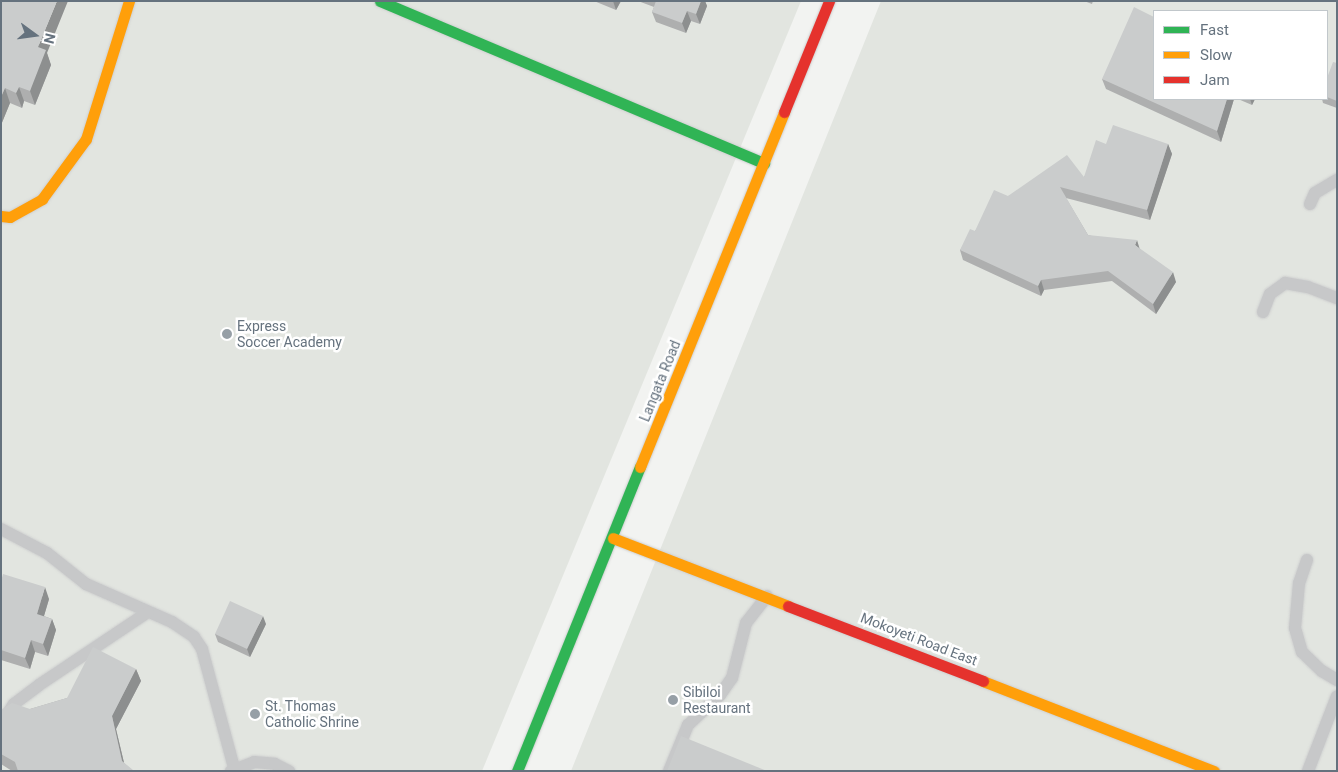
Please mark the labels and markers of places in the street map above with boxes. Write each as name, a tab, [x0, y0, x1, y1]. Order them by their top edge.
place label: Express Soccer Academy	[237, 318, 342, 351]
marker: Express Soccer Academy	[221, 328, 233, 340]
place label: Sibiloi Restaurant	[683, 684, 751, 716]
marker: Sibiloi Restaurant	[667, 694, 679, 706]
place label: St. Thomas Catholic Shrine	[265, 698, 359, 730]
marker: St. Thomas Catholic Shrine	[249, 708, 261, 720]

